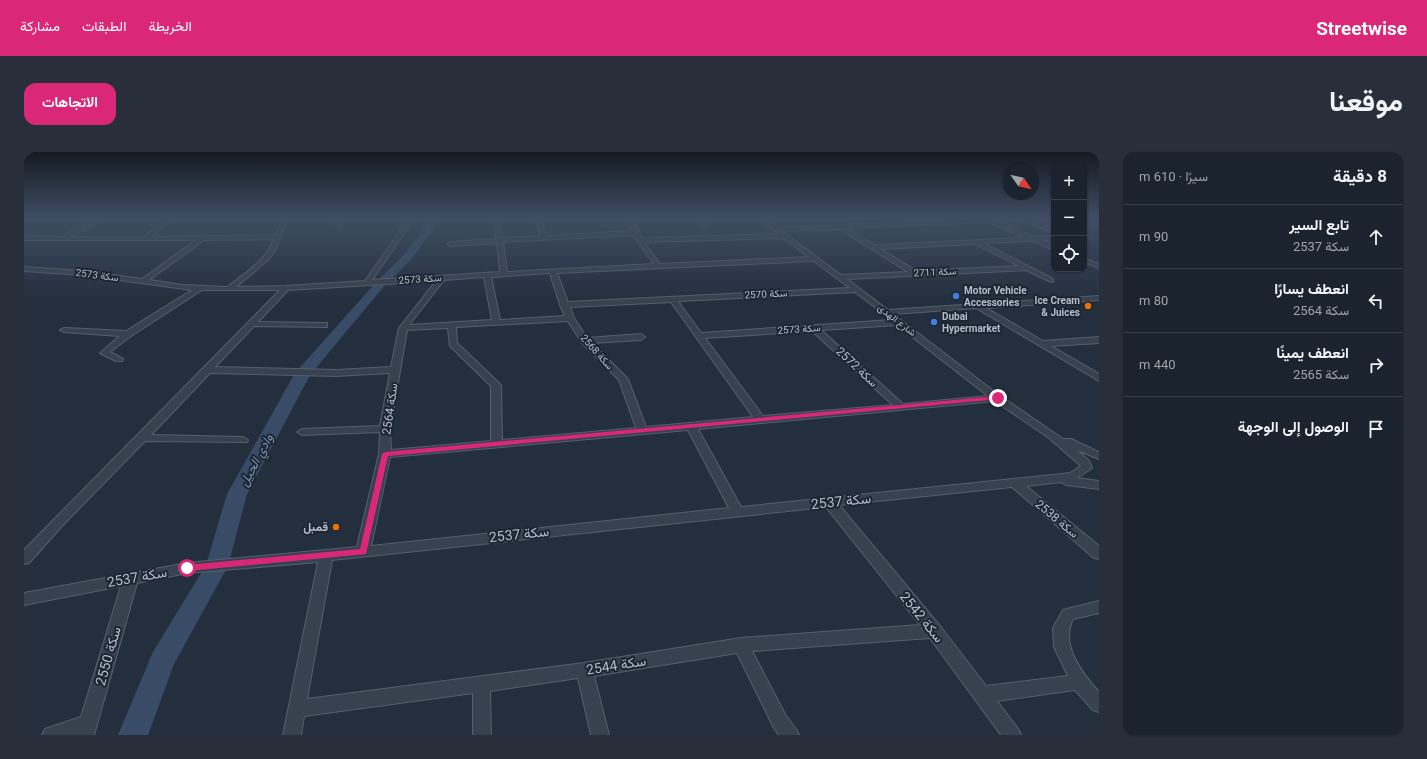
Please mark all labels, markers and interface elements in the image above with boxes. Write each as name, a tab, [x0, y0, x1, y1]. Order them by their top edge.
text: Streetwise	[1316, 17, 1407, 40]
text: مشاركة	[20, 18, 60, 34]
text: الطبقات	[82, 18, 126, 34]
text: الخريطة	[148, 18, 192, 34]
button: الاتجاهات	[24, 83, 116, 125]
text: موقعنا	[1329, 85, 1403, 118]
north arrow	[1003, 164, 1039, 200]
map controls	[1051, 164, 1087, 272]
button: +	[1051, 164, 1087, 200]
text: 8 دقيقة	[1333, 166, 1387, 186]
text: سيرًا · 610 m	[1139, 169, 1208, 184]
button: −	[1051, 200, 1087, 236]
text: تابع السير	[1289, 216, 1349, 234]
icon: ahead	[1365, 226, 1387, 248]
text: 90 m	[1139, 229, 1168, 244]
button: locate	[1051, 236, 1087, 272]
text: سكة 2537	[1293, 239, 1349, 254]
street label: سكة 2711	[913, 265, 957, 279]
street label: سكة 2573	[75, 267, 119, 283]
street label: سكة 2573	[398, 272, 442, 286]
text: انعطف يسارًا	[1274, 280, 1349, 298]
place label: Motor Vehicle Accessories	[964, 285, 1027, 308]
street label: سكة 2570	[744, 287, 788, 301]
icon: left	[1365, 290, 1387, 312]
marker: Motor Vehicle Accessories	[951, 291, 961, 301]
text: 80 m	[1139, 293, 1168, 308]
place label: Ice Cream & Juices	[1034, 295, 1080, 318]
marker: Ice Cream & Juices	[1083, 301, 1093, 311]
street label: شارع الهدى	[875, 302, 918, 339]
text: سكة 2564	[1293, 303, 1349, 318]
place label: Dubai Hypermarket	[942, 311, 1001, 334]
marker: Dubai Hypermarket	[929, 317, 939, 327]
street label: سكة 2573	[777, 322, 821, 336]
street label: سكة 2568	[578, 332, 616, 372]
street label: سكة 2572	[833, 344, 881, 390]
text: انعطف يمينًا	[1276, 344, 1349, 362]
icon: right	[1365, 354, 1387, 376]
text: 440 m	[1139, 357, 1176, 372]
text: سكة 2565	[1293, 367, 1349, 382]
street label: سكة 2564	[379, 382, 401, 436]
route end	[989, 389, 1007, 407]
text: الوصول إلى الوجهة	[1238, 418, 1349, 436]
icon: arrive	[1365, 418, 1387, 440]
water label: وادي الحيل	[236, 431, 279, 490]
street label: سكة 2537	[810, 490, 872, 512]
street label: سكة 2538	[1033, 497, 1081, 541]
place label: قمبل	[303, 520, 328, 534]
marker: قمبل	[331, 522, 341, 532]
street label: سكة 2537	[488, 523, 550, 545]
route start	[178, 559, 196, 577]
street label: سكة 2537	[106, 564, 168, 590]
street label: سكة 2542	[897, 588, 947, 646]
street label: سكة 2550	[92, 625, 124, 687]
street label: سكة 2544	[585, 652, 647, 678]

